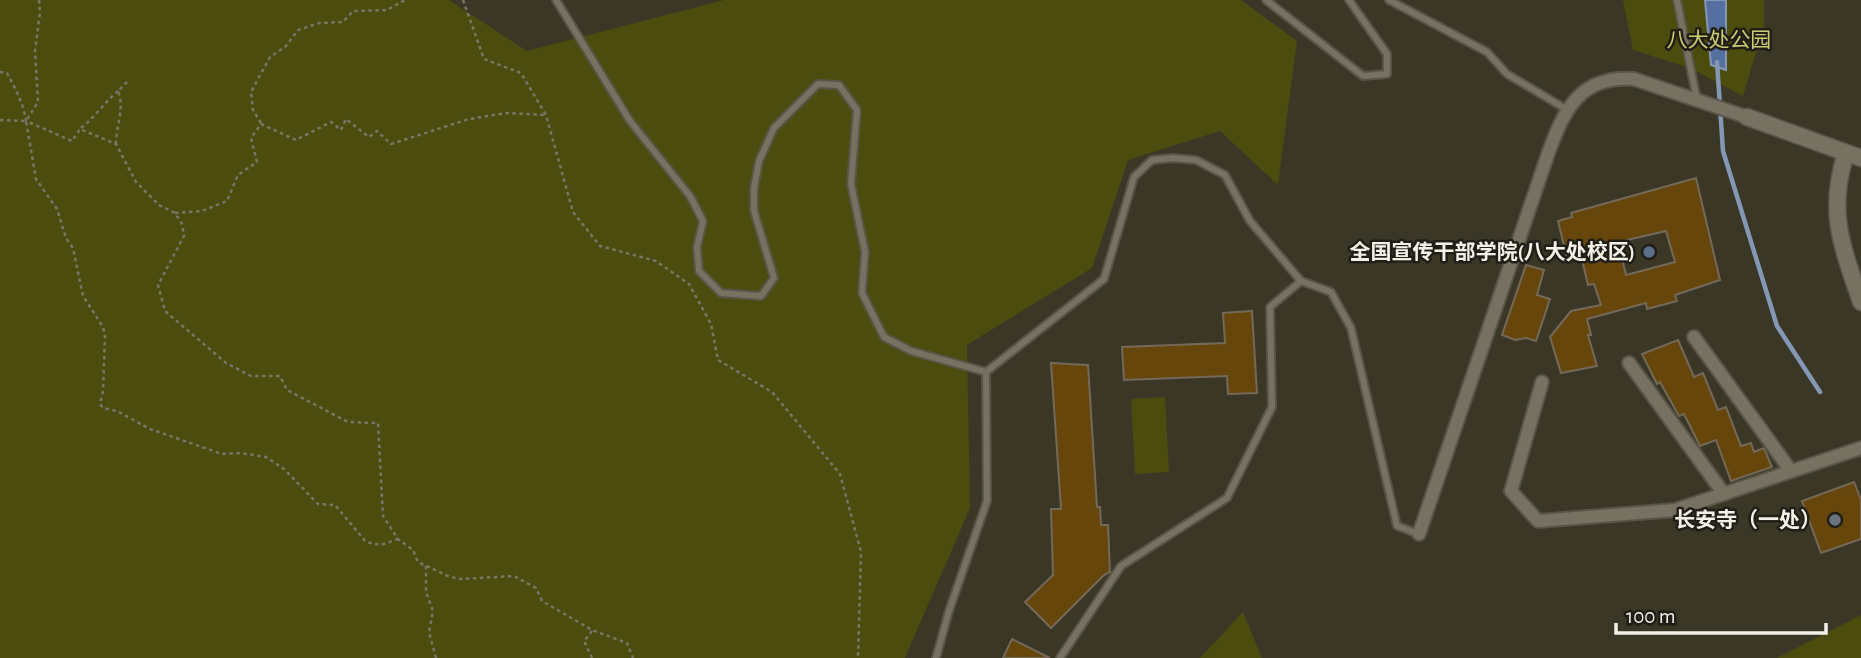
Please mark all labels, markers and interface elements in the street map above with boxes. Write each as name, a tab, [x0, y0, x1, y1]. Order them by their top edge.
park label: 八大处公园	[1667, 29, 1772, 51]
place label: 全国宣传干部学院(八大处校区)	[1350, 240, 1635, 263]
marker: 全国宣传干部学院(八大处校区)	[1641, 244, 1657, 260]
place label: 长安寺（一处）	[1674, 508, 1821, 531]
marker: 长安寺（一处）	[1827, 512, 1843, 528]
scale bar	[1616, 592, 1826, 636]
text: 100 m	[1626, 606, 1676, 627]

